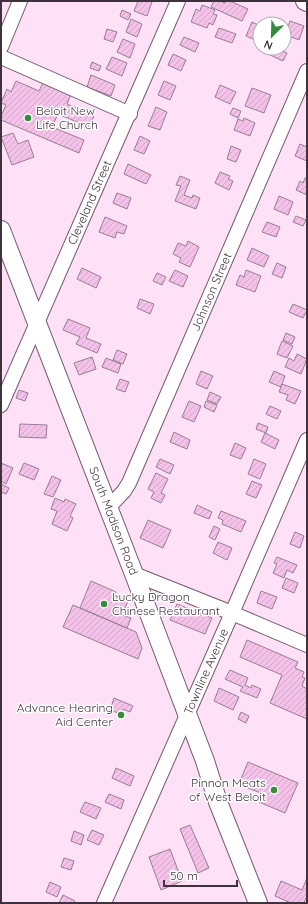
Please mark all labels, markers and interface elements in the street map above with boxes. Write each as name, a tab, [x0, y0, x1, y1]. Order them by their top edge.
north arrow	[252, 16, 292, 56]
text: N	[262, 37, 275, 53]
place label: Beloit New Life Church	[36, 103, 98, 132]
marker: Beloit New Life Church	[23, 113, 33, 123]
street label: Cleveland Street	[64, 158, 114, 247]
street label: Johnson Street	[188, 250, 235, 333]
street label: South Madison Road	[86, 464, 142, 577]
place label: Lucky Dragon Chinese Restaurant	[112, 589, 220, 618]
marker: Lucky Dragon Chinese Restaurant	[99, 599, 109, 609]
street label: Townline Avenue	[180, 626, 231, 717]
place label: Advance Hearing Aid Center	[17, 700, 113, 729]
marker: Advance Hearing Aid Center	[116, 710, 126, 720]
place label: Pinnon Meats of West Beloit	[189, 775, 266, 804]
marker: Pinnon Meats of West Beloit	[269, 785, 279, 795]
scale bar	[164, 862, 237, 888]
text: 50 m	[170, 868, 198, 883]

